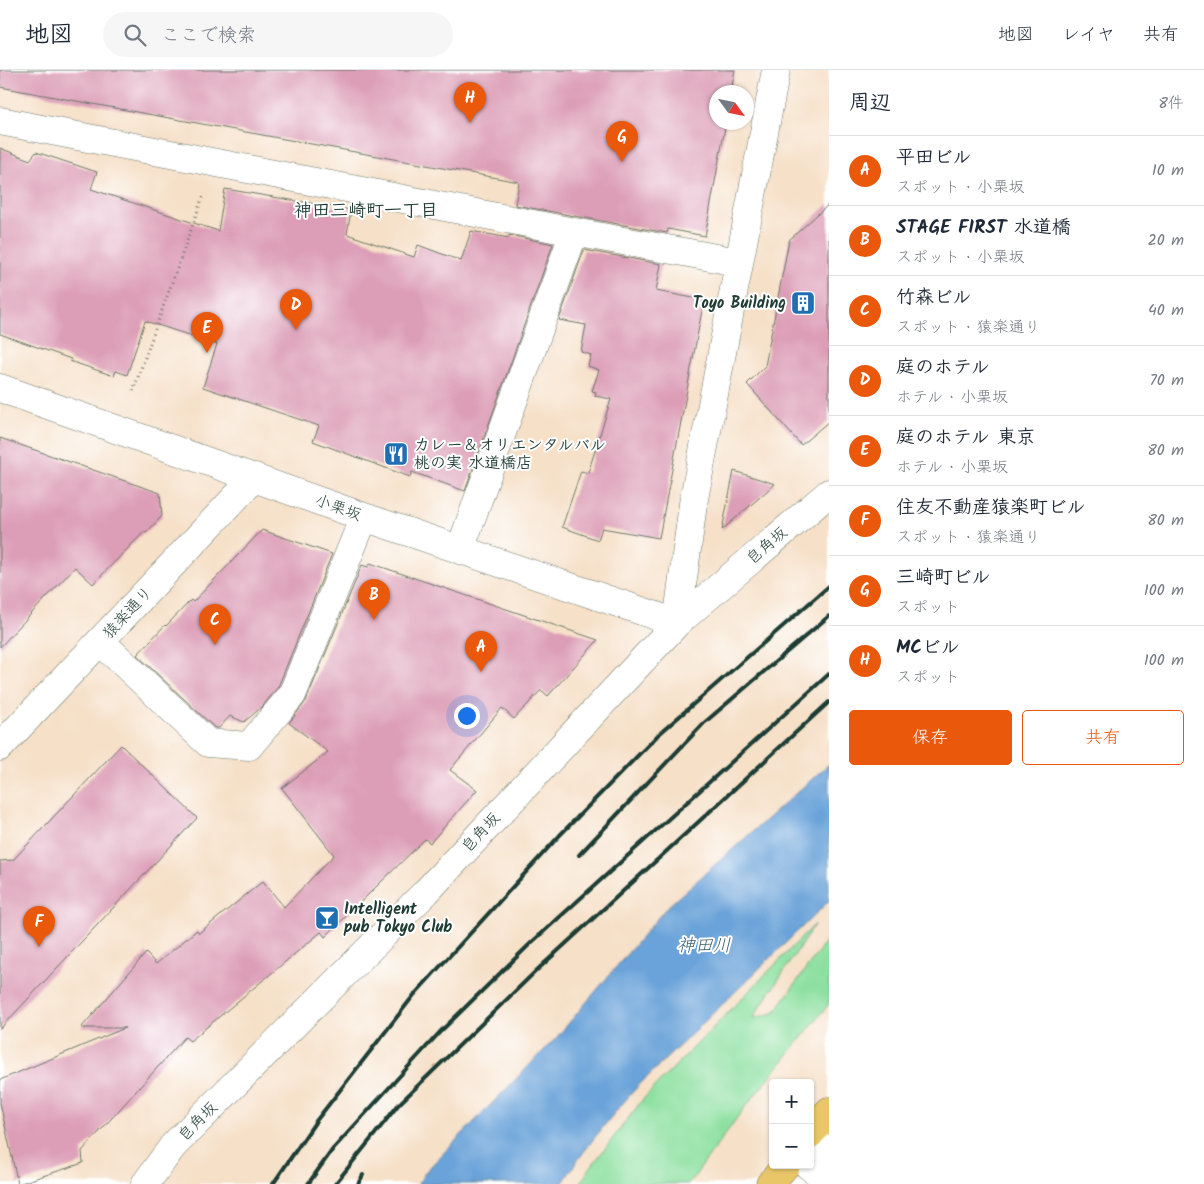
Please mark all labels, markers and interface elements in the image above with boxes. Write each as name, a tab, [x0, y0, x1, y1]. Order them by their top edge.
search box	[103, 12, 453, 57]
text: 地図	[25, 16, 73, 55]
icon: search	[121, 21, 149, 49]
text: ここで検索	[161, 21, 256, 51]
text: 地図	[998, 21, 1034, 50]
text: レイヤ	[1062, 21, 1115, 50]
text: 共有	[1143, 21, 1179, 50]
pin: H	[454, 82, 486, 123]
north arrow	[709, 85, 754, 130]
text: 周辺	[849, 87, 891, 120]
text: 8件	[1158, 91, 1184, 116]
pin: G	[606, 121, 638, 162]
text: 平田ビル	[896, 143, 972, 173]
text: A	[860, 158, 870, 183]
text: 10 m	[1152, 158, 1184, 183]
text: スポット · 小栗坂	[896, 175, 1025, 200]
district label: 神田三崎町一丁目	[294, 197, 438, 226]
text: STAGE FIRST 水道橋	[896, 213, 1071, 243]
text: B	[860, 228, 870, 253]
text: 20 m	[1148, 228, 1184, 253]
text: スポット · 小栗坂	[896, 245, 1025, 270]
text: 竹森ビル	[896, 283, 972, 313]
pin: D	[280, 289, 312, 330]
building icon: Toyo Building	[790, 290, 816, 316]
place label: Toyo Building	[693, 291, 786, 316]
text: C	[860, 298, 870, 323]
text: 40 m	[1148, 298, 1184, 323]
pin: E	[191, 312, 223, 353]
text: スポット · 猿楽通り	[896, 315, 1041, 340]
text: 庭のホテル	[896, 353, 990, 383]
text: D	[860, 368, 870, 393]
text: 70 m	[1149, 368, 1184, 393]
text: ホテル · 小栗坂	[896, 385, 1008, 410]
text: 庭のホテル 東京	[896, 423, 1035, 453]
place label: カレー＆オリエンタルバル 桃の実 水道橋店	[414, 433, 606, 476]
text: E	[861, 438, 869, 463]
text: 80 m	[1147, 438, 1184, 463]
restaurant icon: カレー＆オリエンタルバル 桃の実 水道橋店	[383, 441, 409, 467]
text: ホテル · 小栗坂	[896, 455, 1008, 480]
street label: 小栗坂	[311, 488, 365, 528]
text: 住友不動産猿楽町ビル	[896, 493, 1086, 523]
text: F	[861, 508, 869, 533]
text: 80 m	[1147, 508, 1184, 533]
street label: 皀角坂	[741, 521, 793, 571]
text: スポット · 猿楽通り	[896, 525, 1041, 550]
text: 三崎町ビル	[896, 563, 991, 593]
text: G	[860, 578, 870, 603]
text: 100 m	[1144, 578, 1184, 603]
pin: B	[358, 579, 390, 620]
street label: 猿楽通り	[97, 581, 159, 645]
text: スポット	[896, 595, 960, 620]
pin: C	[199, 604, 231, 645]
pin: A	[465, 631, 497, 672]
text: MCビル	[896, 633, 960, 663]
text: H	[860, 648, 870, 673]
text: 100 m	[1144, 648, 1184, 673]
text: スポット	[896, 665, 960, 690]
your location	[454, 703, 480, 729]
button: 保存	[849, 710, 1012, 765]
button: 共有	[1022, 710, 1184, 765]
street label: 皀角坂	[455, 807, 507, 859]
place label: Intelligent pub Tokyo Club	[343, 897, 452, 940]
bar icon: Intelligent pub Tokyo Club	[314, 905, 340, 931]
pin: F	[23, 906, 55, 947]
water label: 神田川	[677, 932, 731, 961]
map controls	[769, 1079, 814, 1169]
button: +	[769, 1079, 814, 1124]
street label: 皀角坂	[172, 1096, 224, 1148]
button: −	[769, 1124, 814, 1169]

